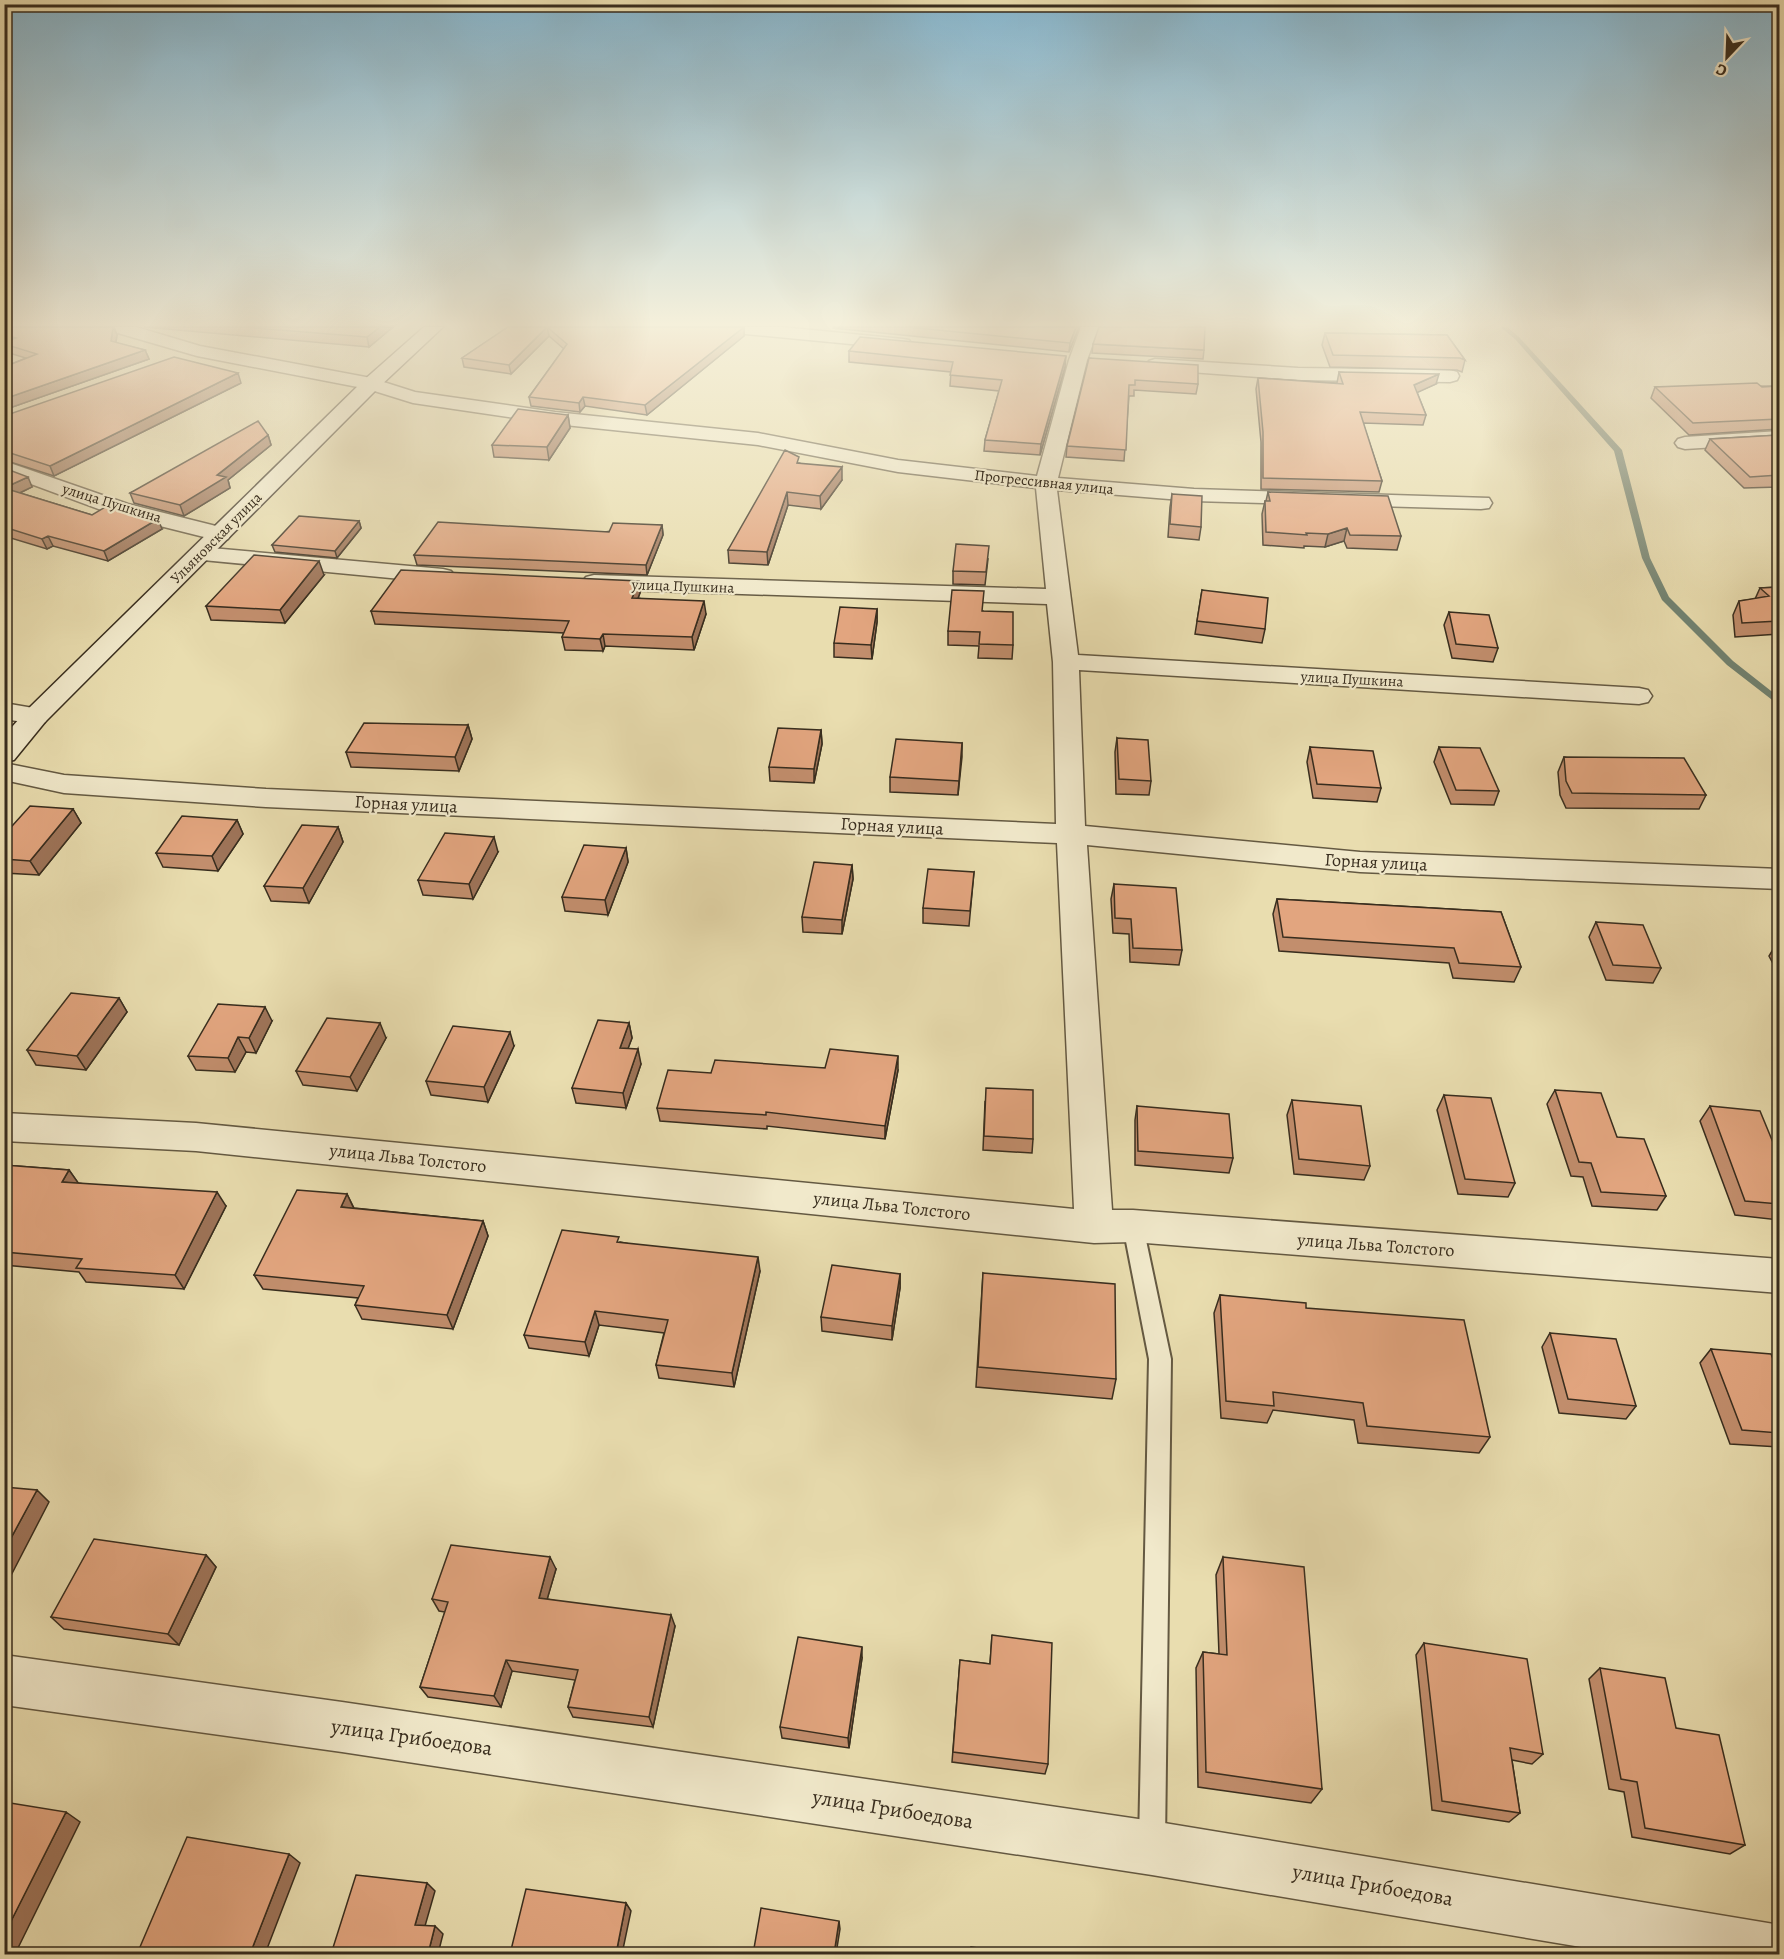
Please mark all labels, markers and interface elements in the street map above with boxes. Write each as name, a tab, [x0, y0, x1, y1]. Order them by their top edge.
north arrow	[1697, 27, 1757, 87]
text: С	[1713, 58, 1730, 82]
street label: Прогрессивная улица	[973, 465, 1115, 499]
street label: улица Пушкина	[59, 478, 164, 528]
street label: Ульяновская улица	[166, 488, 266, 588]
street label: улица Пушкина	[630, 574, 735, 598]
street label: улица Пушкина	[1299, 666, 1404, 692]
street label: Горная улица	[354, 789, 459, 819]
street label: Горная улица	[840, 811, 945, 841]
street label: Горная улица	[1324, 847, 1429, 877]
street label: улица Льва Толстого	[327, 1138, 488, 1178]
street label: улица Льва Толстого	[811, 1186, 972, 1226]
street label: улица Льва Толстого	[1296, 1227, 1455, 1262]
street label: улица Грибоедова	[329, 1712, 495, 1762]
street label: улица Грибоедова	[810, 1782, 976, 1836]
street label: улица Грибоедова	[1290, 1857, 1456, 1913]

